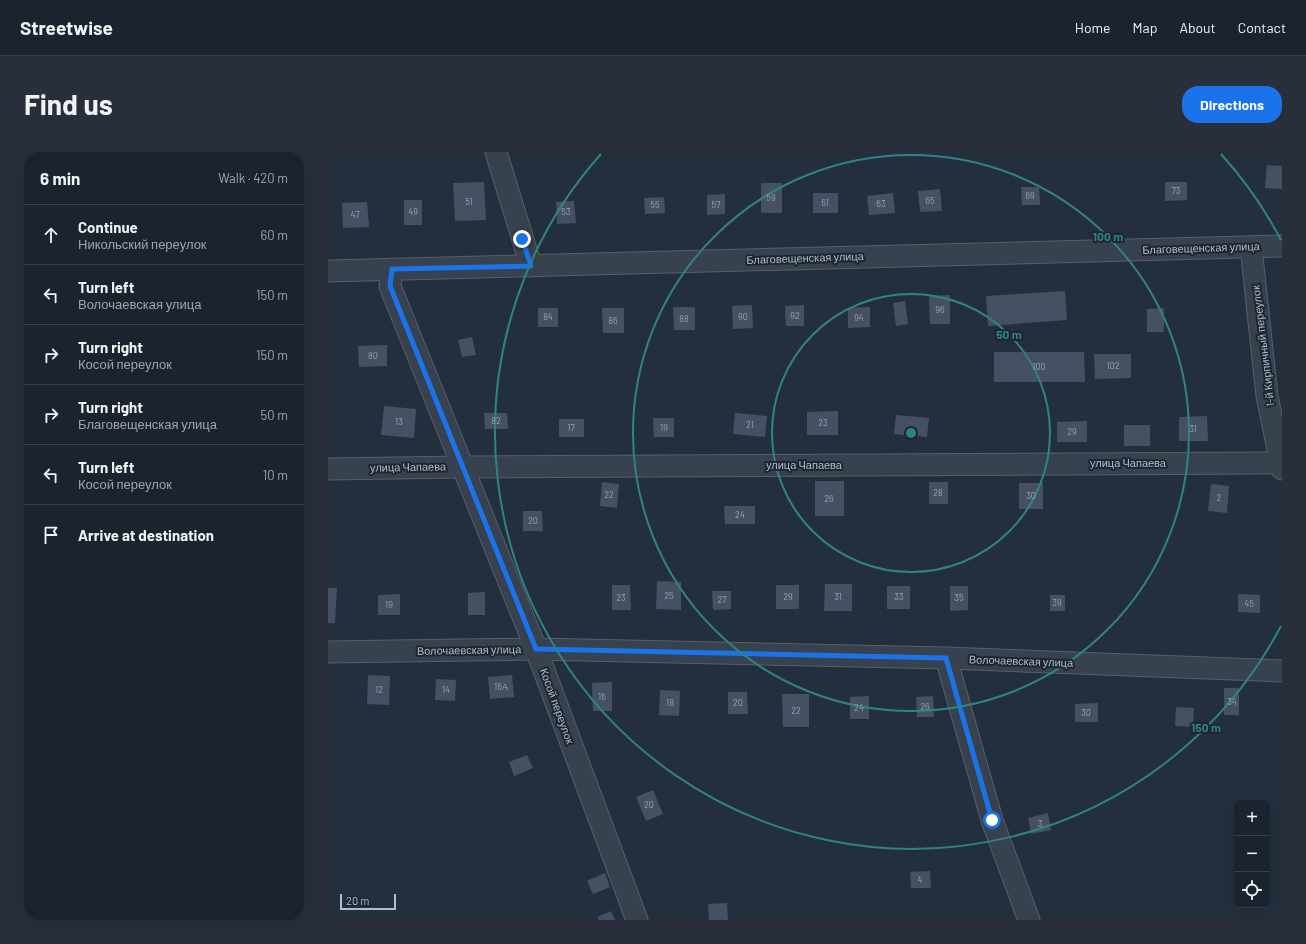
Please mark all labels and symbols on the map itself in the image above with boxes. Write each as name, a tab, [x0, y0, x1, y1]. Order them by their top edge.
house number: 73	[1172, 185, 1181, 196]
house number: 69	[1025, 190, 1035, 201]
house number: 59	[766, 192, 776, 203]
house number: 65	[925, 195, 935, 206]
house number: 51	[465, 196, 473, 207]
house number: 61	[821, 197, 829, 208]
house number: 63	[876, 198, 886, 209]
house number: 55	[650, 199, 660, 210]
house number: 57	[712, 199, 721, 210]
house number: 49	[408, 206, 418, 217]
house number: 53	[561, 206, 571, 217]
house number: 47	[351, 209, 360, 220]
text: 100 m	[1093, 229, 1123, 243]
route end	[513, 230, 531, 248]
street label: Благовещенская улица	[1142, 239, 1261, 256]
street label: Благовещенская улица	[746, 249, 865, 266]
street label: 1-й Кирпичный переулок	[1249, 284, 1276, 408]
house number: 96	[935, 304, 945, 315]
house number: 92	[790, 310, 800, 321]
house number: 84	[543, 311, 553, 322]
house number: 90	[738, 311, 748, 322]
house number: 94	[854, 312, 864, 323]
house number: 88	[679, 313, 689, 324]
house number: 86	[608, 315, 618, 326]
text: 50 m	[996, 327, 1022, 341]
house number: 80	[368, 350, 378, 361]
house number: 102	[1106, 360, 1120, 371]
house number: 100	[1032, 361, 1046, 372]
house number: 82	[491, 415, 501, 426]
house number: 13	[395, 416, 403, 427]
house number: 23	[818, 417, 828, 428]
house number: 21	[746, 419, 754, 430]
house number: 17	[567, 422, 575, 433]
house number: 19	[660, 422, 668, 433]
house number: 31	[1189, 423, 1197, 434]
centre of rings	[904, 426, 918, 440]
house number: 29	[1067, 426, 1077, 437]
street label: улица Чапаева	[1090, 456, 1167, 469]
street label: улица Чапаева	[766, 458, 843, 471]
street label: улица Чапаева	[370, 459, 447, 474]
house number: 28	[933, 487, 943, 498]
house number: 22	[604, 489, 614, 500]
house number: 30	[1026, 490, 1036, 501]
house number: 2	[1217, 492, 1222, 503]
house number: 26	[824, 493, 834, 504]
house number: 24	[735, 509, 745, 520]
house number: 20	[528, 515, 538, 526]
house number: 25	[664, 590, 674, 601]
house number: 29	[783, 591, 793, 602]
house number: 31	[834, 591, 842, 602]
house number: 33	[894, 591, 904, 602]
house number: 23	[616, 592, 626, 603]
house number: 35	[954, 592, 964, 603]
house number: 27	[717, 594, 727, 605]
house number: 39	[1052, 597, 1062, 608]
house number: 45	[1244, 598, 1254, 609]
house number: 19	[385, 599, 393, 610]
street label: Волочаевская улица	[417, 642, 522, 657]
street label: Волочаевская улица	[969, 652, 1074, 669]
street label: Косой переулок	[538, 666, 577, 746]
house number: 16А	[494, 681, 508, 692]
house number: 12	[375, 684, 383, 695]
house number: 14	[442, 684, 450, 695]
house number: 16	[598, 691, 606, 702]
house number: 34	[1227, 696, 1237, 707]
house number: 18	[666, 697, 674, 708]
house number: 20	[733, 697, 743, 708]
house number: 26	[920, 701, 930, 712]
house number: 24	[854, 702, 864, 713]
house number: 22	[791, 705, 801, 716]
house number: 30	[1081, 707, 1091, 718]
text: 150 m	[1191, 720, 1221, 734]
house number: 20	[644, 799, 654, 810]
route start	[983, 811, 1001, 829]
house number: 3	[1038, 818, 1043, 829]
house number: 4	[918, 874, 923, 885]
scale bar	[340, 892, 396, 911]

